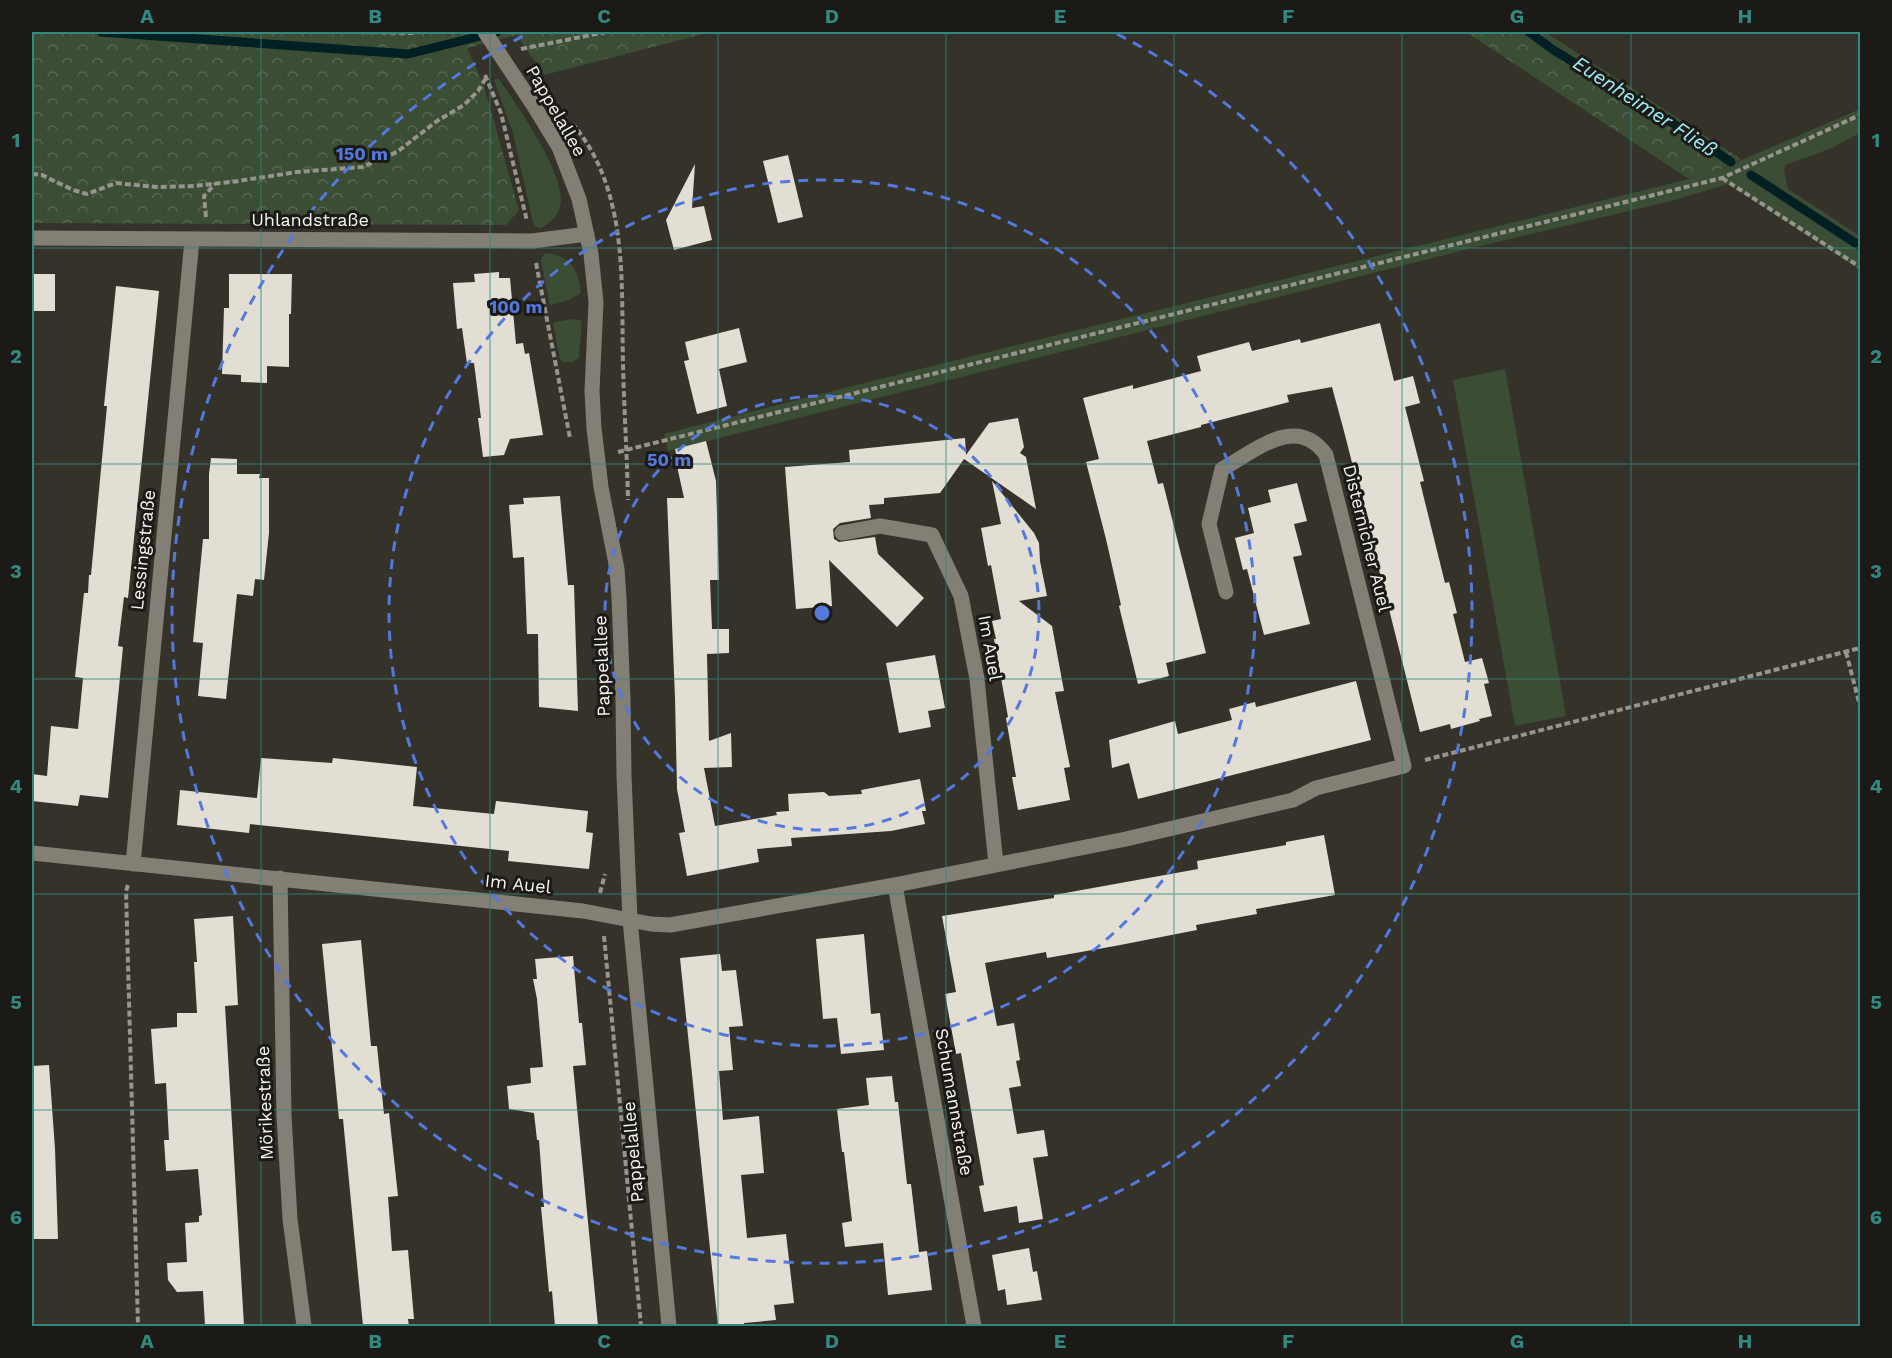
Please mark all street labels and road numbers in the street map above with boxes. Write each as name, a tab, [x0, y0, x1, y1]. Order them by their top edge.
street label: Pappelallee	[522, 61, 591, 160]
street label: Uhlandstraße	[251, 209, 369, 230]
street label: Disternicher Auel	[1339, 462, 1396, 614]
street label: Lessingstraße	[126, 489, 159, 611]
street label: Im Auel	[974, 613, 1007, 683]
street label: Pappelallee	[589, 615, 614, 717]
street label: Im Auel	[484, 870, 553, 897]
street label: Schumannstraße	[931, 1027, 978, 1177]
street label: Mörikestraße	[252, 1046, 277, 1160]
street label: Pappelallee	[618, 1101, 647, 1204]

